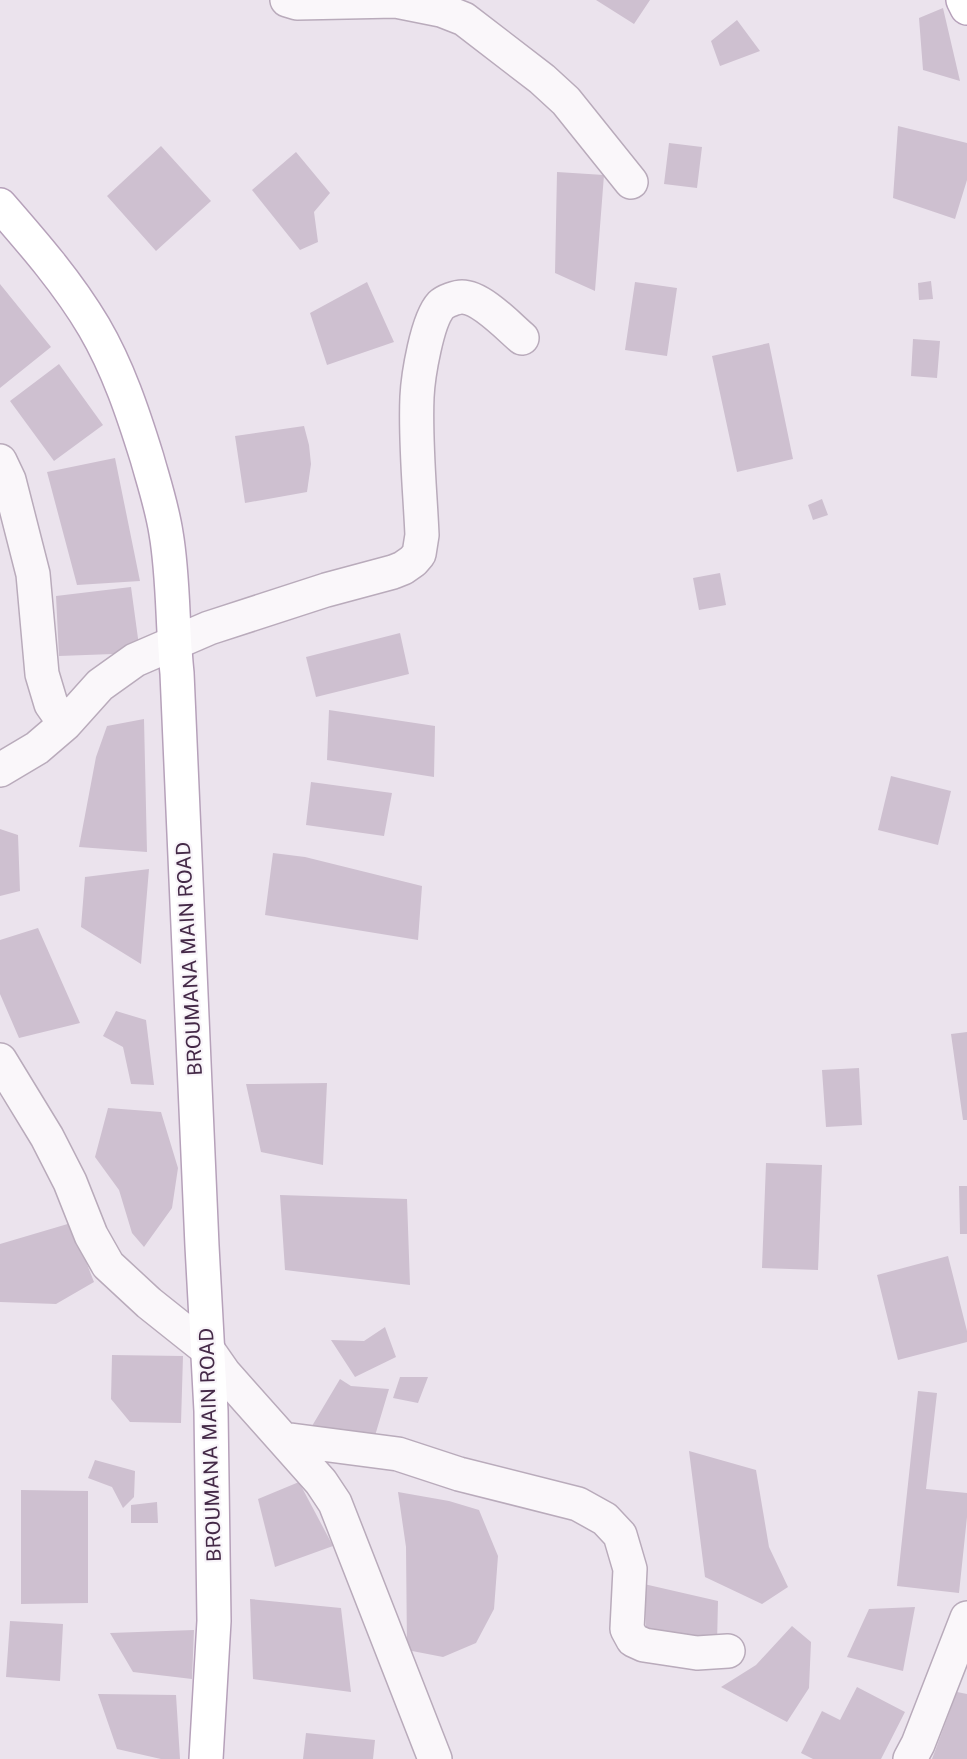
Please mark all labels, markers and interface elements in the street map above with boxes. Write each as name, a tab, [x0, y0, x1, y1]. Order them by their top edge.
street label: BROUMANA MAIN ROAD	[171, 841, 207, 1077]
street label: BROUMANA MAIN ROAD	[194, 1328, 226, 1562]

